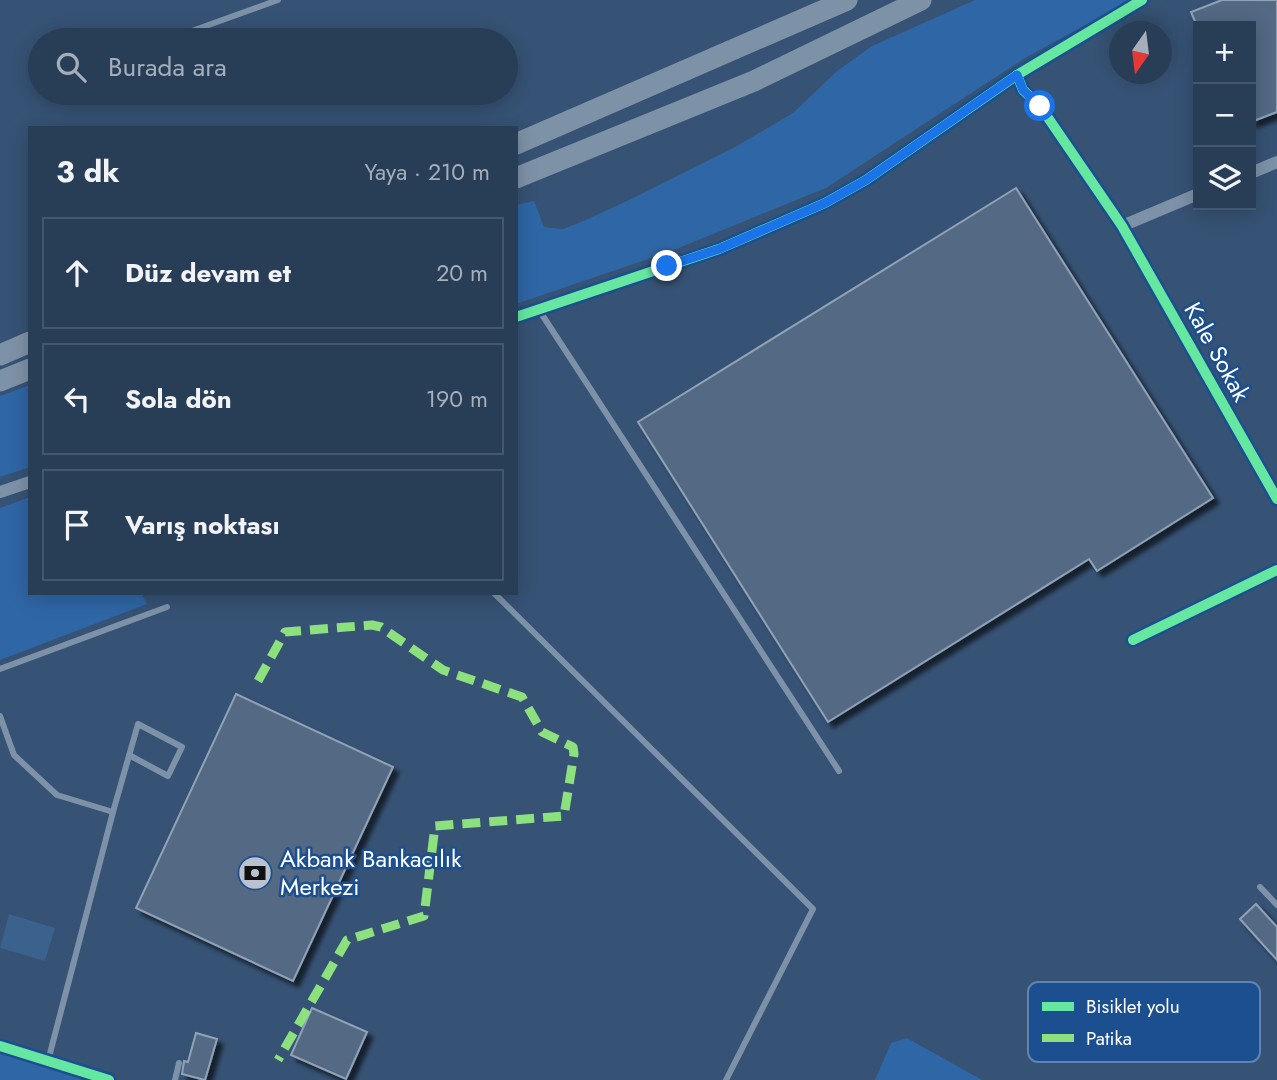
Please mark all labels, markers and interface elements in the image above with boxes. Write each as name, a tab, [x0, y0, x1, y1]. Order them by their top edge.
north arrow	[1109, 21, 1172, 84]
map controls	[1193, 21, 1256, 210]
button: +	[1193, 21, 1256, 84]
search box	[28, 28, 518, 105]
icon: search	[52, 48, 90, 86]
text: Burada ara	[108, 48, 227, 86]
button: −	[1193, 84, 1256, 147]
route start	[1024, 90, 1055, 121]
button: layers	[1193, 147, 1256, 210]
text: 3 dk	[56, 150, 119, 193]
text: Yaya · 210 m	[364, 155, 490, 189]
route end	[651, 250, 682, 281]
icon: ahead	[58, 254, 96, 292]
text: Düz devam et	[125, 254, 291, 292]
text: 20 m	[436, 256, 488, 290]
street label: Kale Sokak	[1176, 296, 1259, 408]
icon: left	[58, 380, 96, 418]
text: Sola dön	[125, 380, 232, 418]
text: 190 m	[426, 382, 488, 416]
icon: arrive	[58, 506, 96, 544]
text: Varış noktası	[125, 506, 280, 544]
place label: Akbank Bankacılık Merkezi	[280, 841, 462, 904]
bank icon: Akbank Bankacılık Merkezi	[236, 854, 274, 892]
legend	[1028, 982, 1260, 1062]
text: Bisiklet yolu	[1086, 993, 1180, 1020]
text: Patika	[1086, 1025, 1132, 1052]

